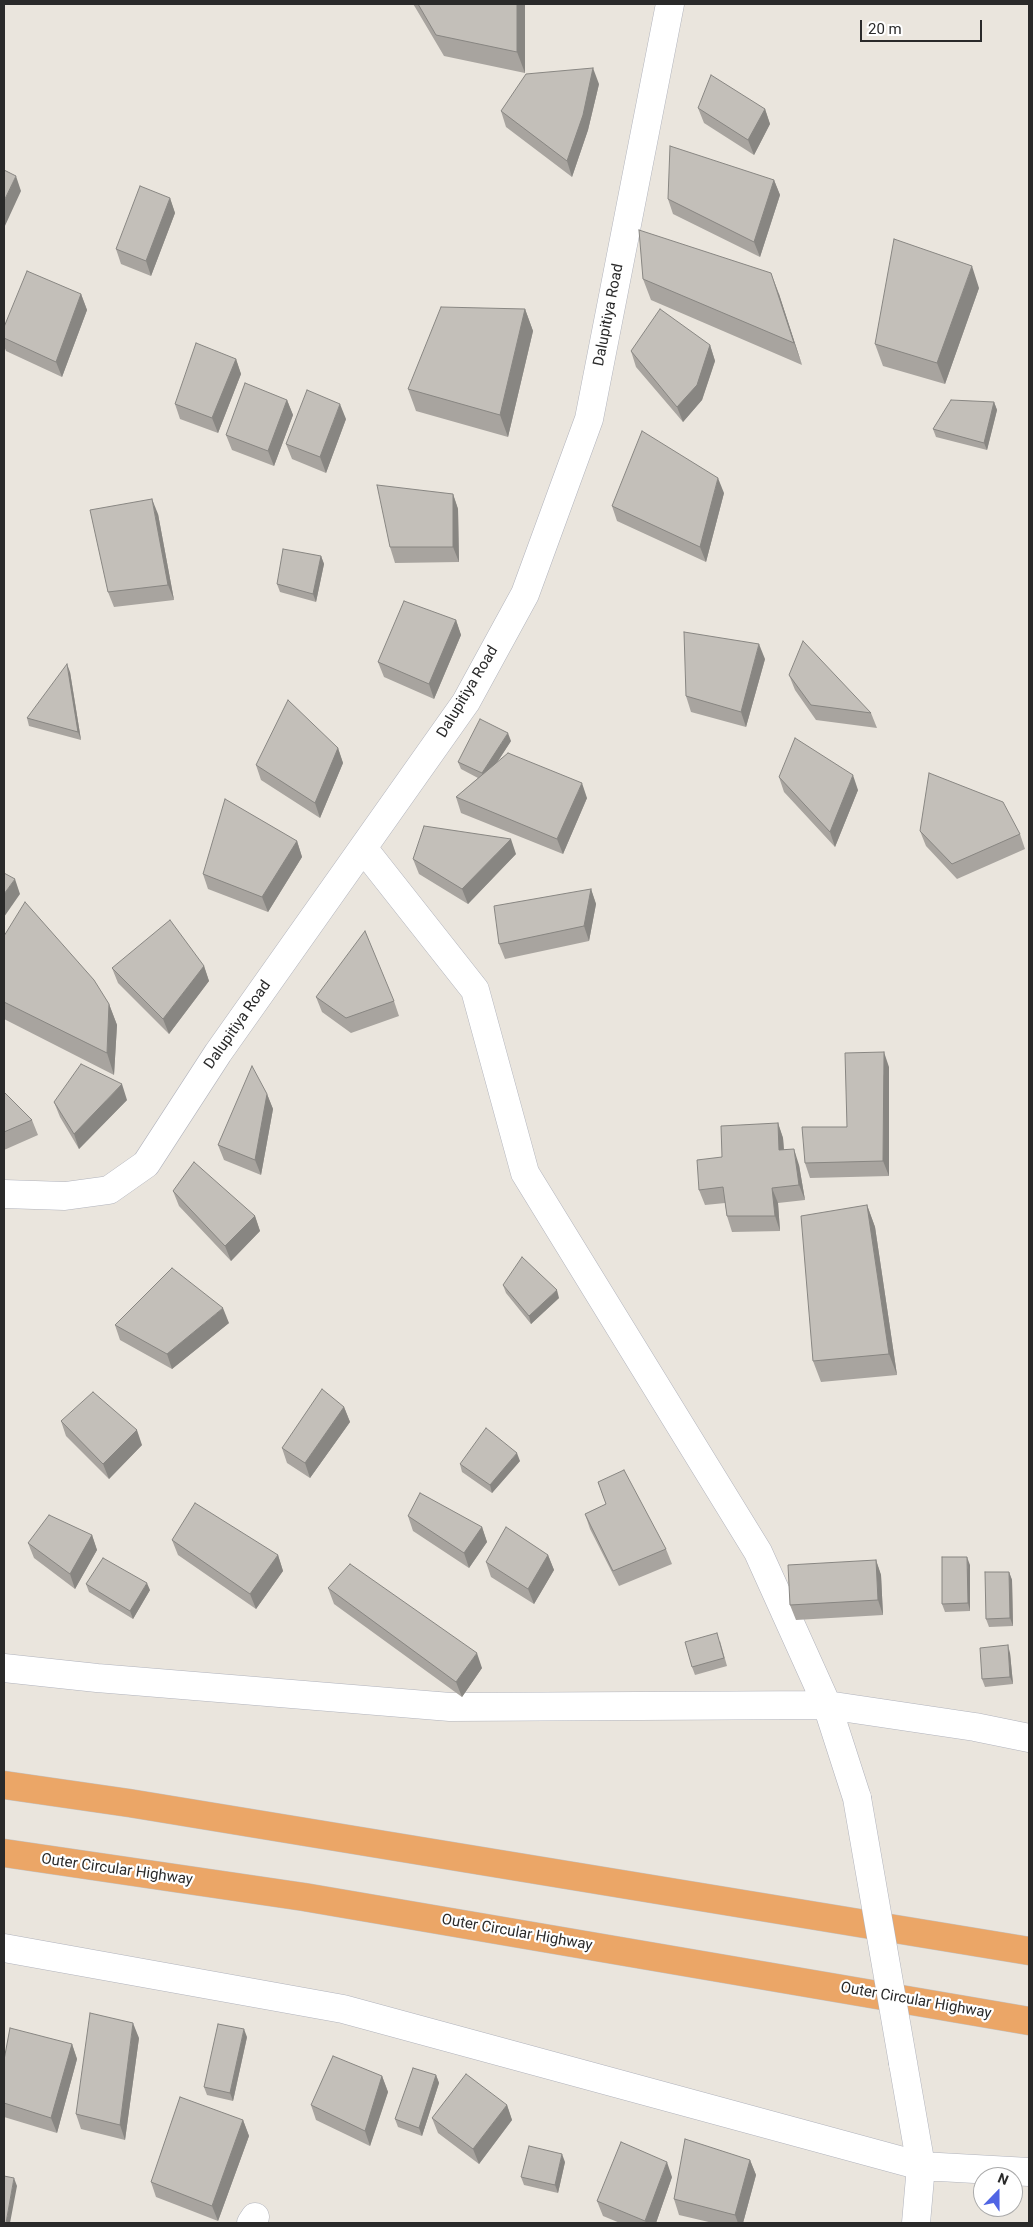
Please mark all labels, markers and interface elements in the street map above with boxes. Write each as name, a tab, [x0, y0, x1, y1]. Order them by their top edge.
scale bar	[863, 10, 986, 42]
text: 20 m	[868, 20, 902, 38]
street label: Dalupitiya Road	[590, 262, 628, 368]
street label: Dalupitiya Road	[434, 643, 502, 741]
street label: Dalupitiya Road	[201, 977, 275, 1073]
street label: Outer Circular Highway	[40, 1850, 194, 1890]
street label: Outer Circular Highway	[440, 1911, 594, 1955]
street label: Outer Circular Highway	[839, 1979, 993, 2023]
north arrow	[973, 2167, 1023, 2217]
text: N	[996, 2170, 1011, 2188]

